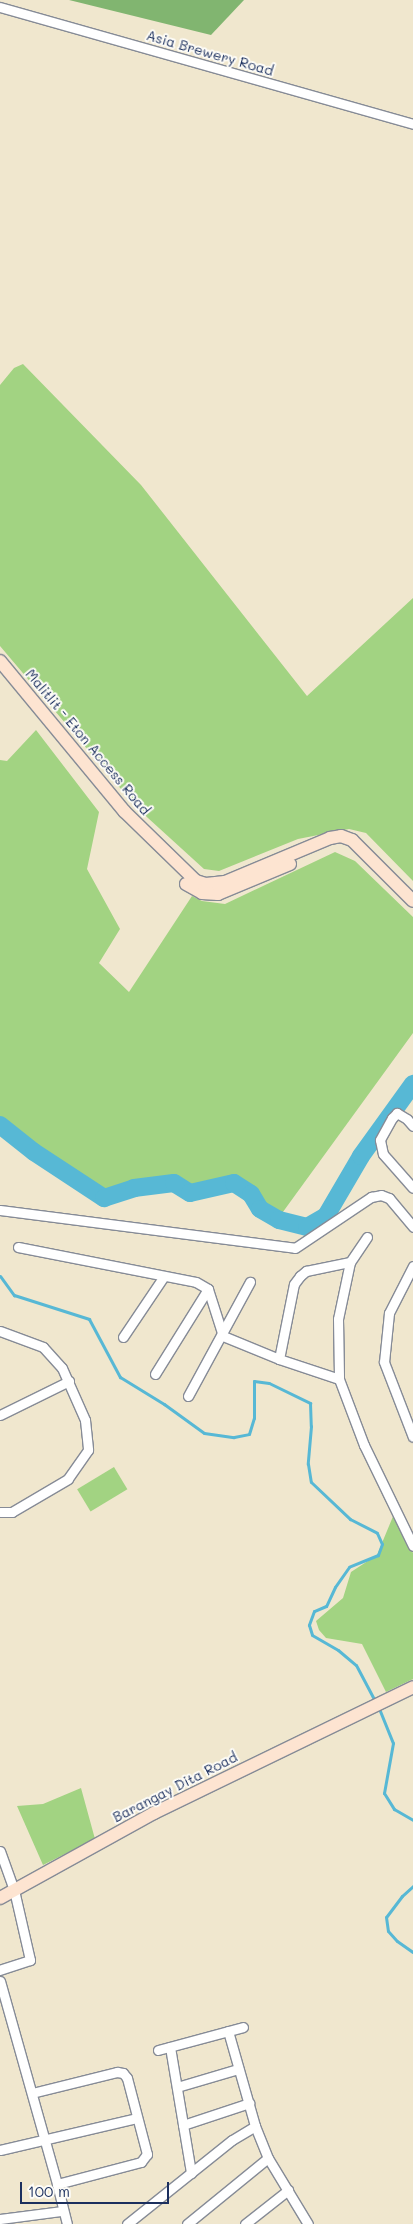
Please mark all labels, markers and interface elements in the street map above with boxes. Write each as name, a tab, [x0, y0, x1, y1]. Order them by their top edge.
street label: Asia Brewery Road	[144, 27, 276, 79]
street label: Malitlit - Eton Access Road	[22, 666, 154, 818]
street label: Barangay Dita Road	[110, 1748, 240, 1826]
scale bar	[22, 2172, 171, 2204]
text: 100 m	[28, 2181, 70, 2201]

